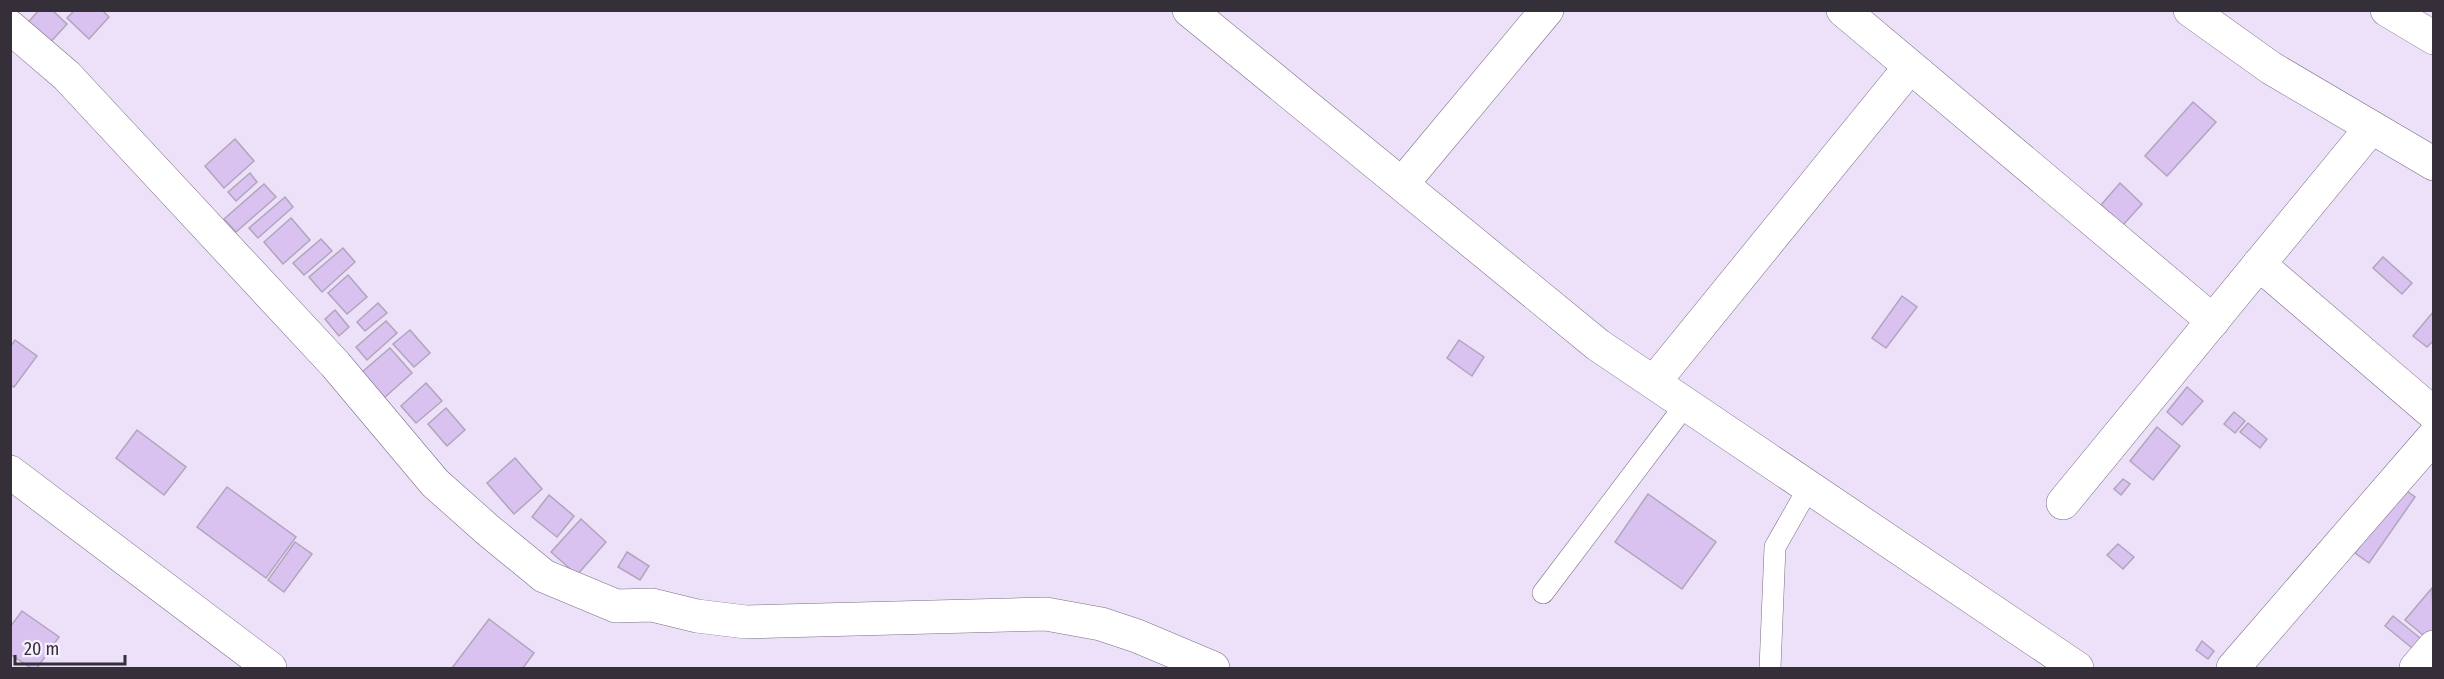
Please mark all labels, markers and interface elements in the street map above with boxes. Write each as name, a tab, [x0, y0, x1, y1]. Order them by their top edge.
scale bar	[15, 628, 124, 666]
text: 20 m	[24, 638, 59, 660]

